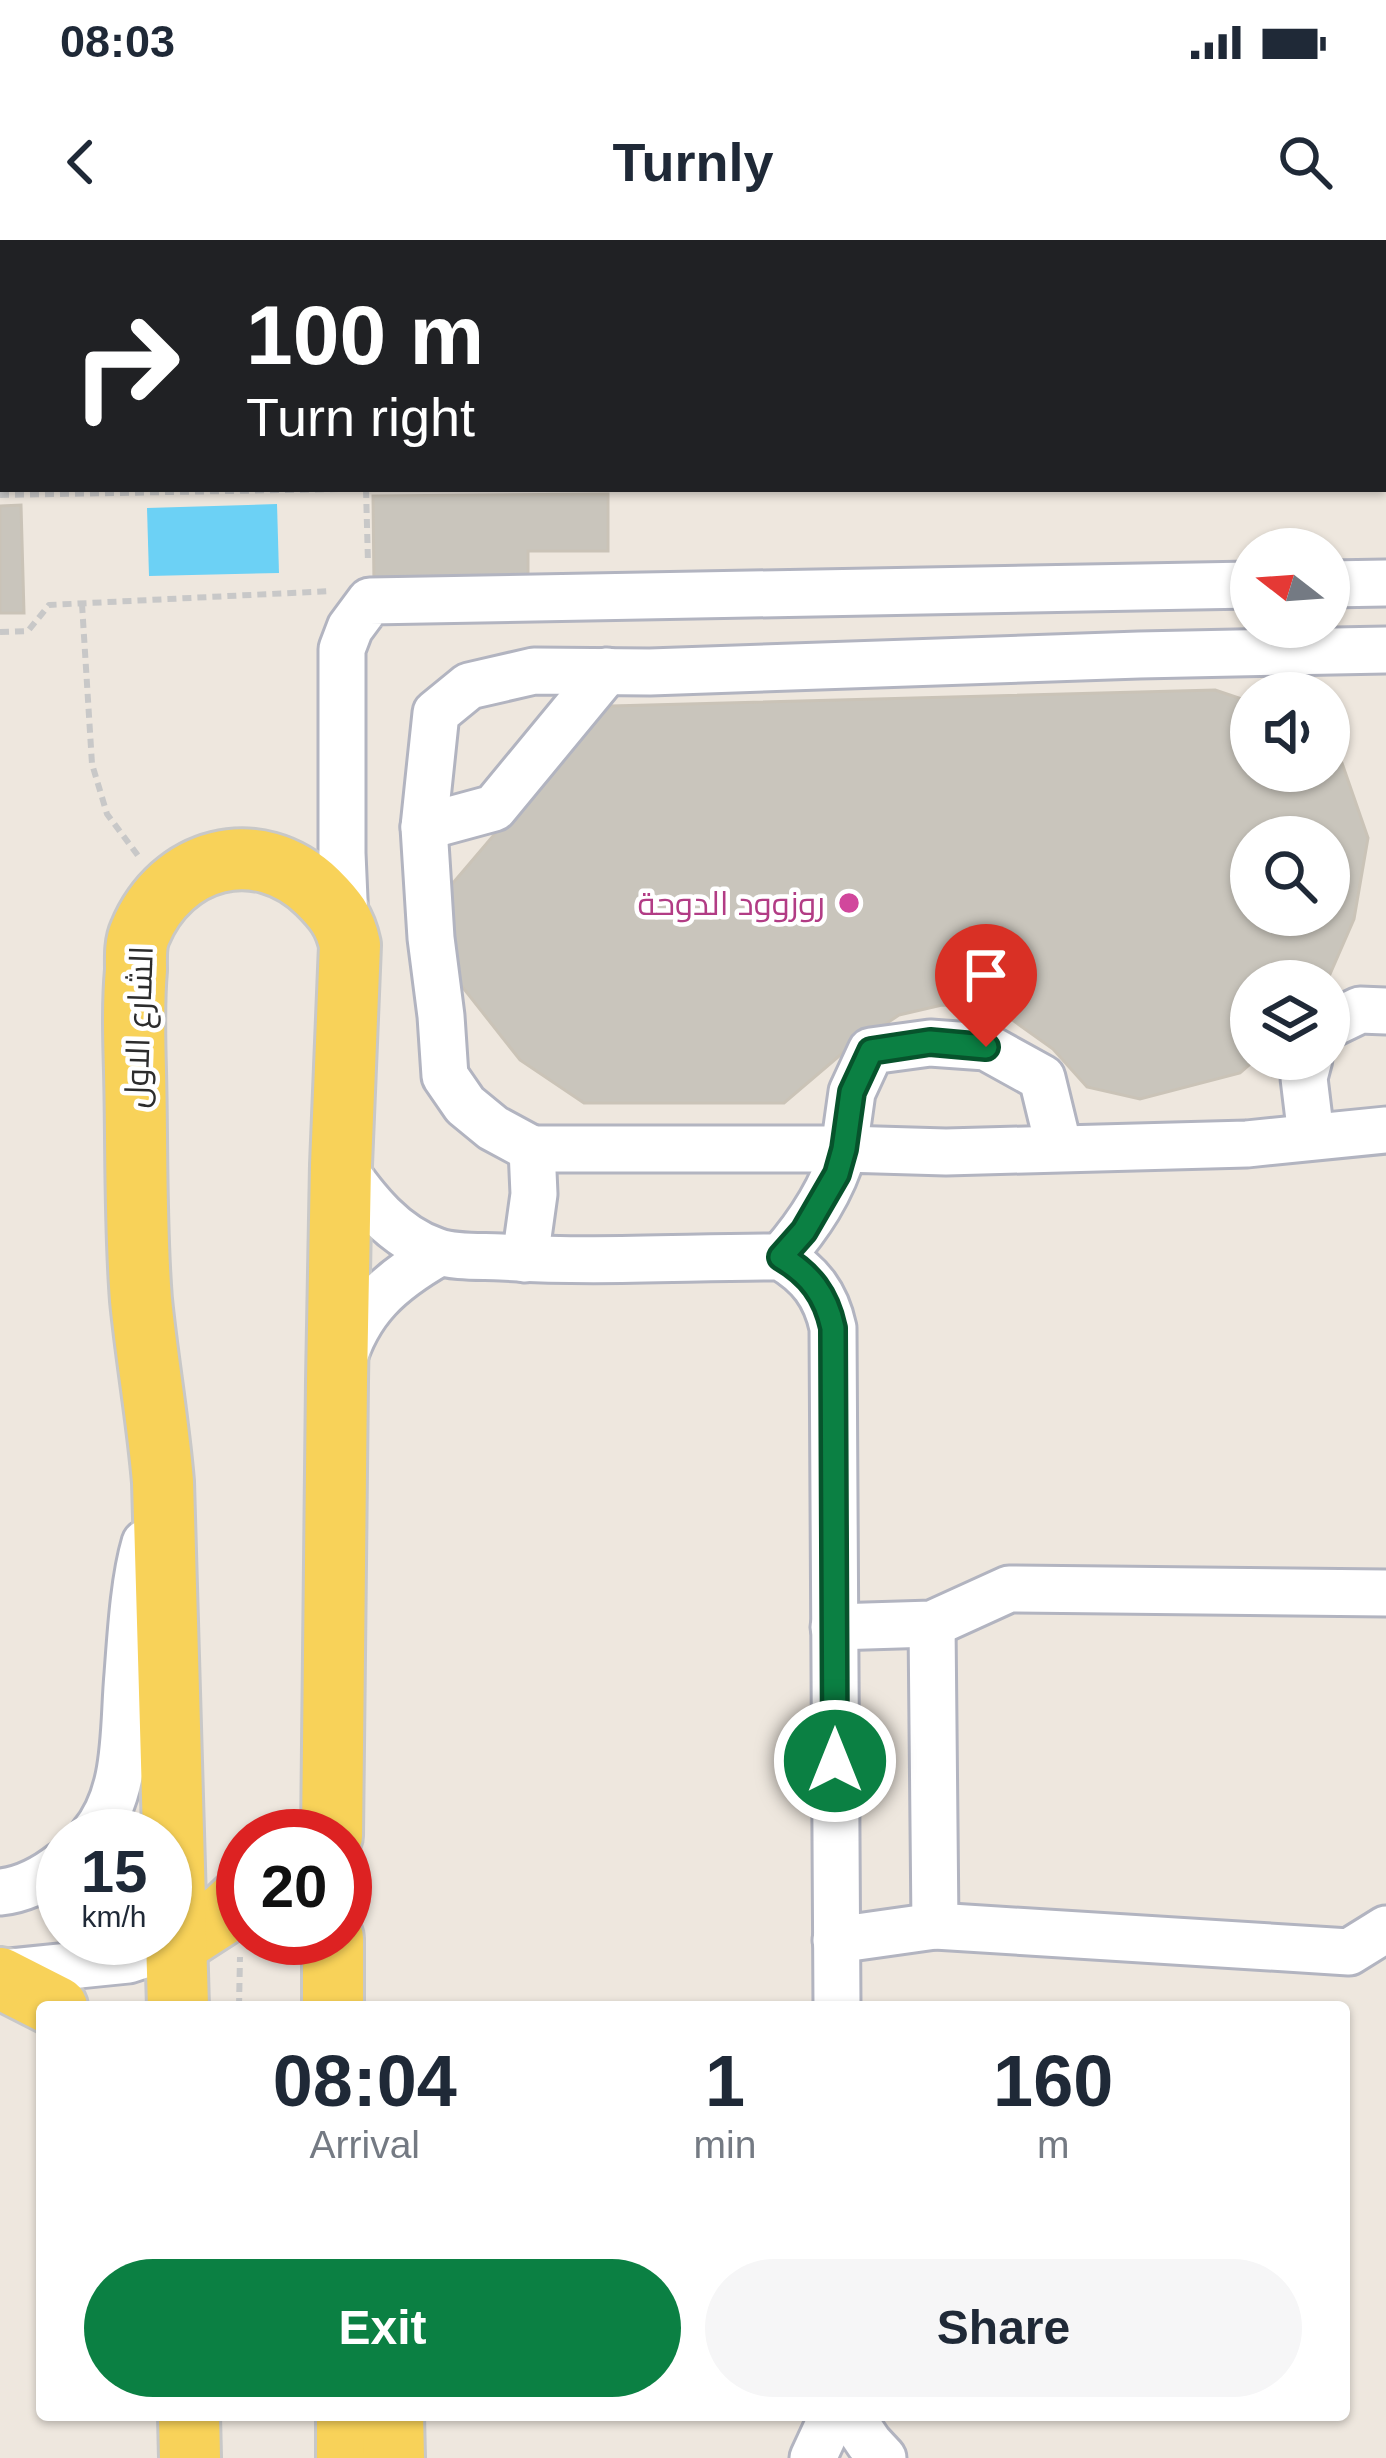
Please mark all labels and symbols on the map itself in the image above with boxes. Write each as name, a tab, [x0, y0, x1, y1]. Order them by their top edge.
north arrow	[1230, 528, 1350, 648]
place label: روزوود الدوحة	[638, 885, 825, 923]
marker: روزوود الدوحة	[836, 890, 862, 916]
pin	[935, 924, 1037, 1047]
street label: الشارع الاول	[117, 945, 164, 1109]
position arrow	[772, 1698, 898, 1824]
speed limit sign: 20	[216, 1809, 372, 1965]

